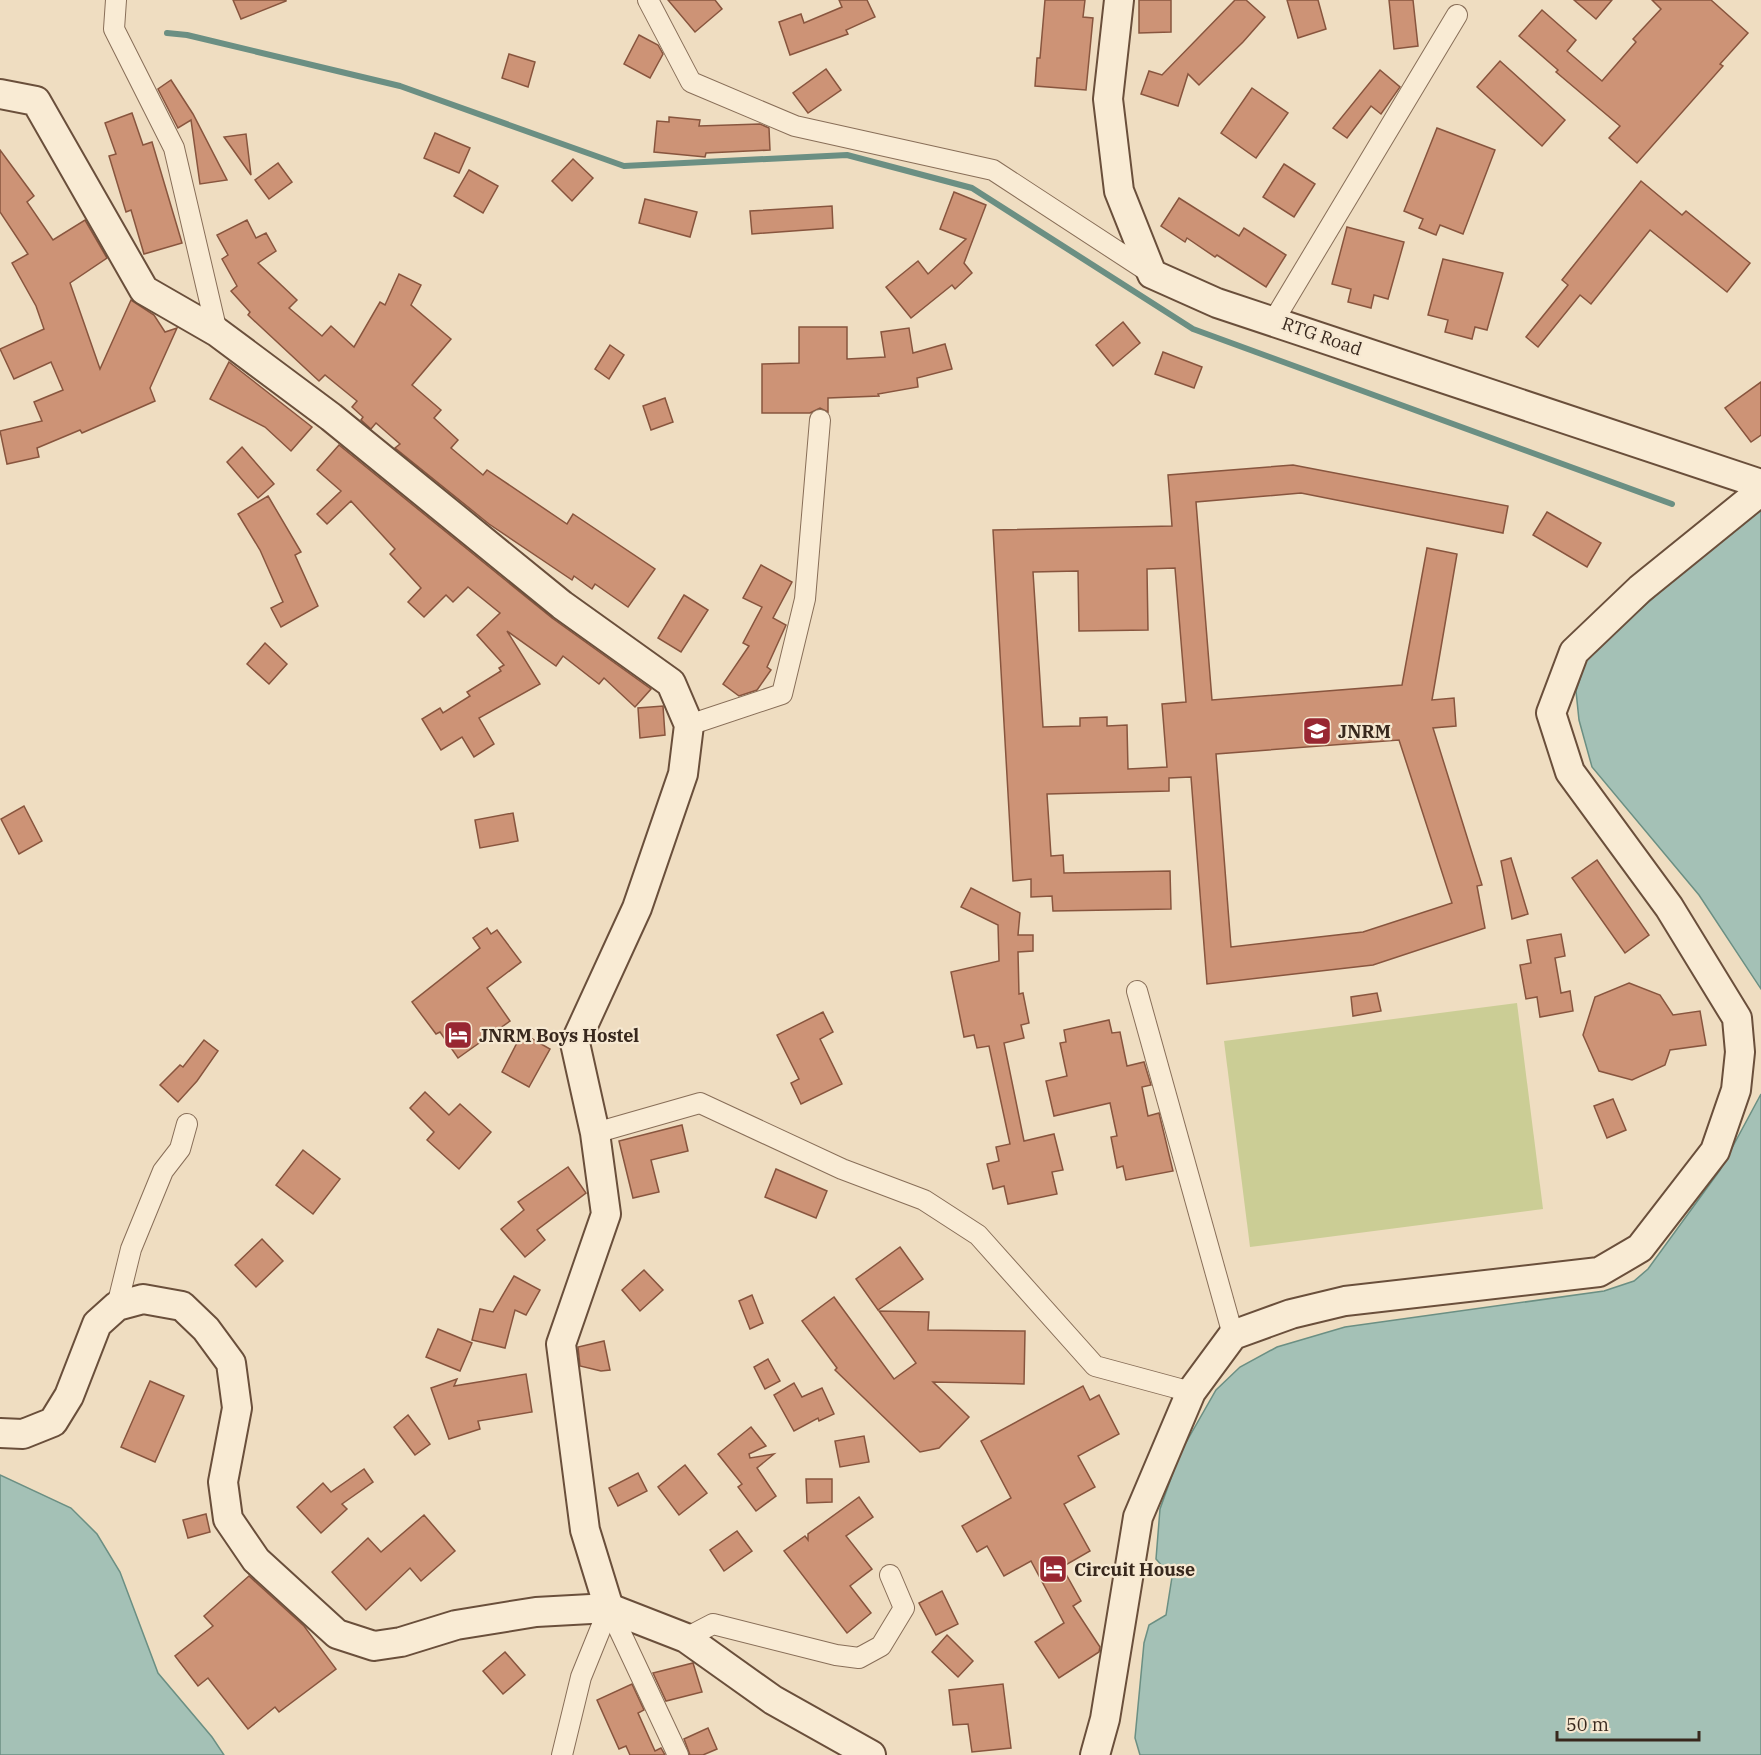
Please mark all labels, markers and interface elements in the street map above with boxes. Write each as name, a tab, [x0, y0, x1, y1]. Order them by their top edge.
street label: RTG Road	[1279, 312, 1365, 360]
school or university icon: JNRM	[1301, 715, 1333, 747]
place label: JNRM	[1338, 720, 1391, 743]
hotel icon: JNRM Boys Hostel	[442, 1019, 474, 1051]
place label: JNRM Boys Hostel	[479, 1024, 639, 1047]
hotel icon: Circuit House	[1037, 1553, 1069, 1585]
place label: Circuit House	[1074, 1558, 1195, 1581]
scale bar	[1557, 1704, 1700, 1742]
text: 50 m	[1566, 1713, 1609, 1736]

